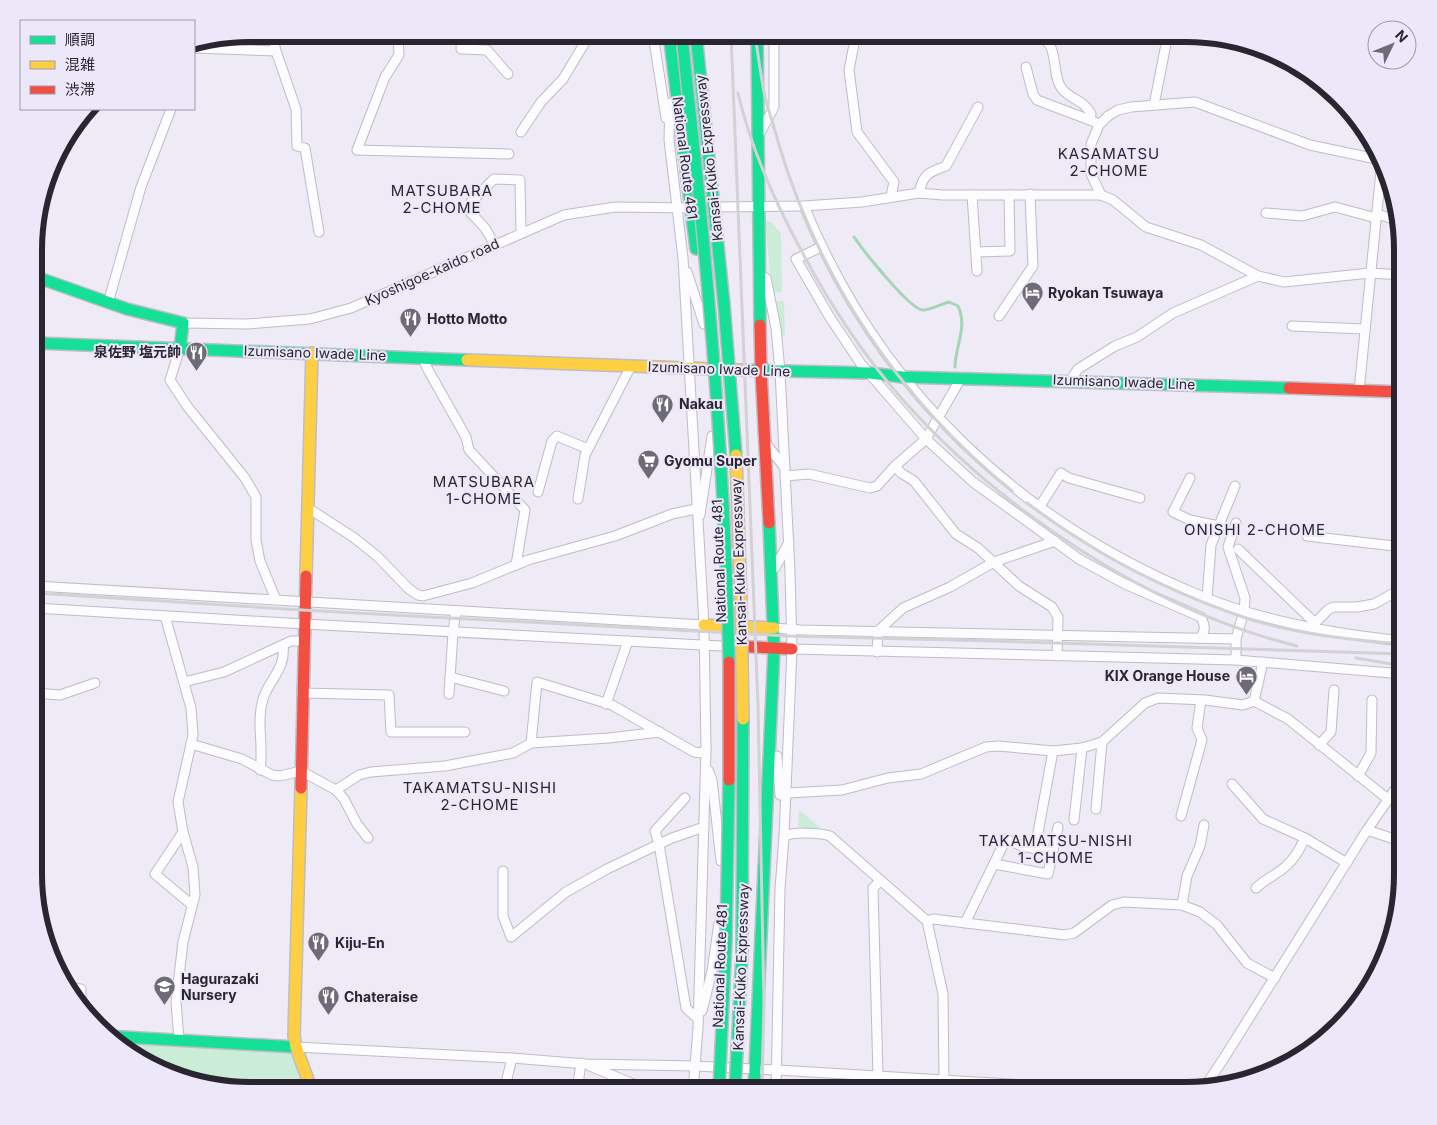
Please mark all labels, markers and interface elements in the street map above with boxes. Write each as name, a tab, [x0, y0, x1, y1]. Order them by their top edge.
legend	[20, 20, 195, 110]
north arrow	[1367, 20, 1417, 70]
text: N	[1392, 26, 1412, 45]
text: 順調	[65, 30, 95, 49]
text: 混雑	[65, 55, 95, 74]
street label: Kansai-Kuko Expressway	[691, 74, 726, 242]
text: 渋滞	[65, 80, 95, 99]
street label: National Route 481	[670, 96, 701, 220]
district label: KASAMATSU 2-CHOME	[1058, 144, 1160, 180]
district label: MATSUBARA 2-CHOME	[391, 181, 493, 217]
street label: Kyoshigoe-kaido road	[362, 234, 502, 309]
hotel icon: Ryokan Tsuwaya	[1020, 281, 1044, 312]
place label: Ryokan Tsuwaya	[1048, 284, 1163, 301]
restaurant icon: Hotto Motto	[399, 307, 423, 338]
place label: Hotto Motto	[427, 310, 508, 327]
restaurant icon: 泉佐野 塩元帥	[185, 340, 209, 371]
street label: Izumisano Iwade Line	[243, 342, 387, 363]
place label: 泉佐野 塩元帥	[94, 343, 181, 360]
street label: Izumisano Iwade Line	[647, 358, 791, 379]
street label: Izumisano Iwade Line	[1052, 371, 1196, 392]
restaurant icon: Nakau	[651, 392, 675, 423]
place label: Nakau	[679, 395, 723, 412]
supermarket icon: Gyomu Super	[636, 449, 660, 480]
place label: Gyomu Super	[664, 452, 757, 469]
district label: MATSUBARA 1-CHOME	[433, 472, 535, 508]
street label: Kansai-Kuko Expressway	[727, 478, 750, 646]
street label: National Route 481	[708, 499, 729, 623]
district label: ONISHI 2-CHOME	[1184, 520, 1326, 539]
hotel icon: KIX Orange House	[1234, 664, 1258, 695]
place label: KIX Orange House	[1105, 667, 1230, 684]
district label: TAKAMATSU-NISHI 2-CHOME	[403, 778, 557, 814]
district label: TAKAMATSU-NISHI 1-CHOME	[979, 831, 1133, 867]
street label: Kansai-Kuko Expressway	[729, 883, 752, 1051]
street label: National Route 481	[709, 904, 730, 1028]
restaurant icon: Kiju-En	[307, 931, 331, 962]
place label: Kiju-En	[335, 934, 385, 951]
place label: Hagurazaki Nursery	[181, 970, 259, 1003]
school or university icon: Hagurazaki Nursery	[153, 975, 177, 1006]
restaurant icon: Chateraise	[316, 985, 340, 1016]
place label: Chateraise	[344, 988, 418, 1005]

